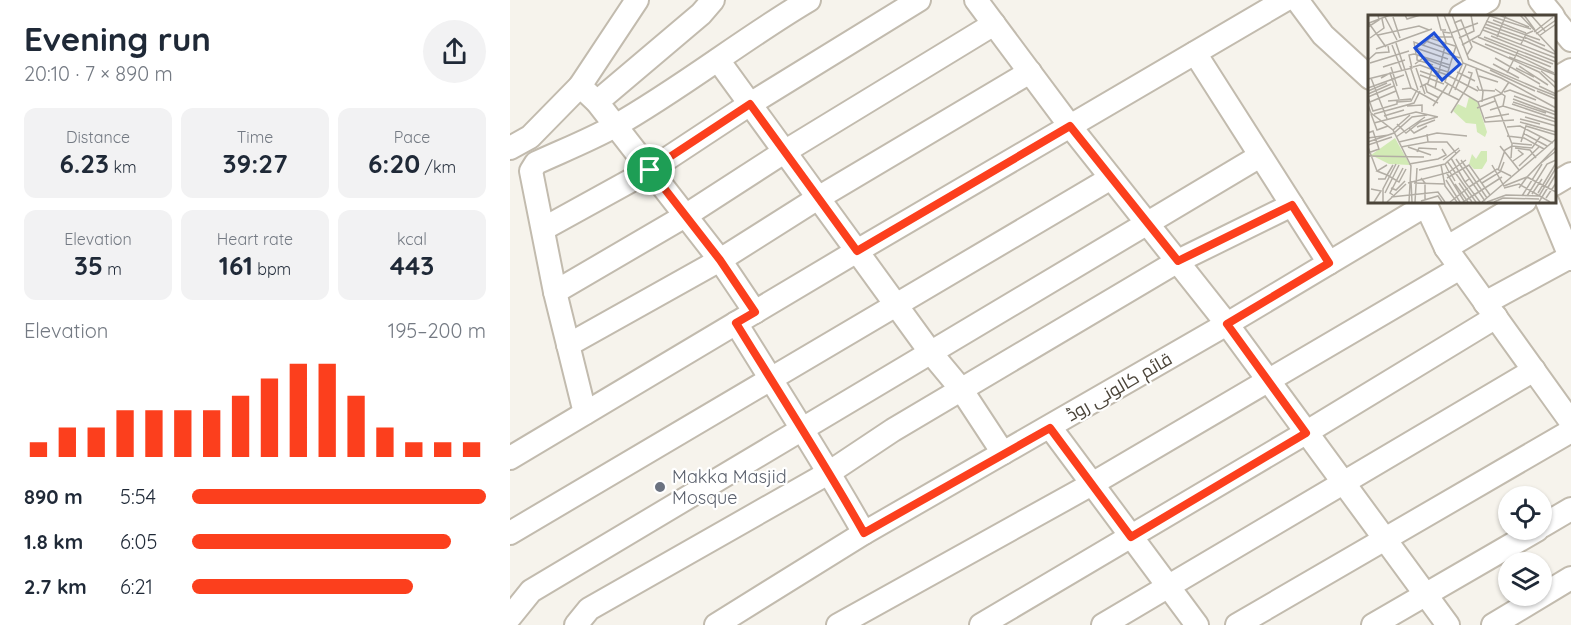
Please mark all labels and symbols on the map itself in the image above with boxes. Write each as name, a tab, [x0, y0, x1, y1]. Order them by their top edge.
inset map	[1368, 15, 1556, 202]
pin	[624, 144, 675, 195]
street label: قائم کالونی روڈ	[1062, 347, 1176, 427]
place label: Makka Masjid Mosque	[672, 465, 787, 509]
marker: Makka Masjid Mosque	[653, 480, 667, 494]

